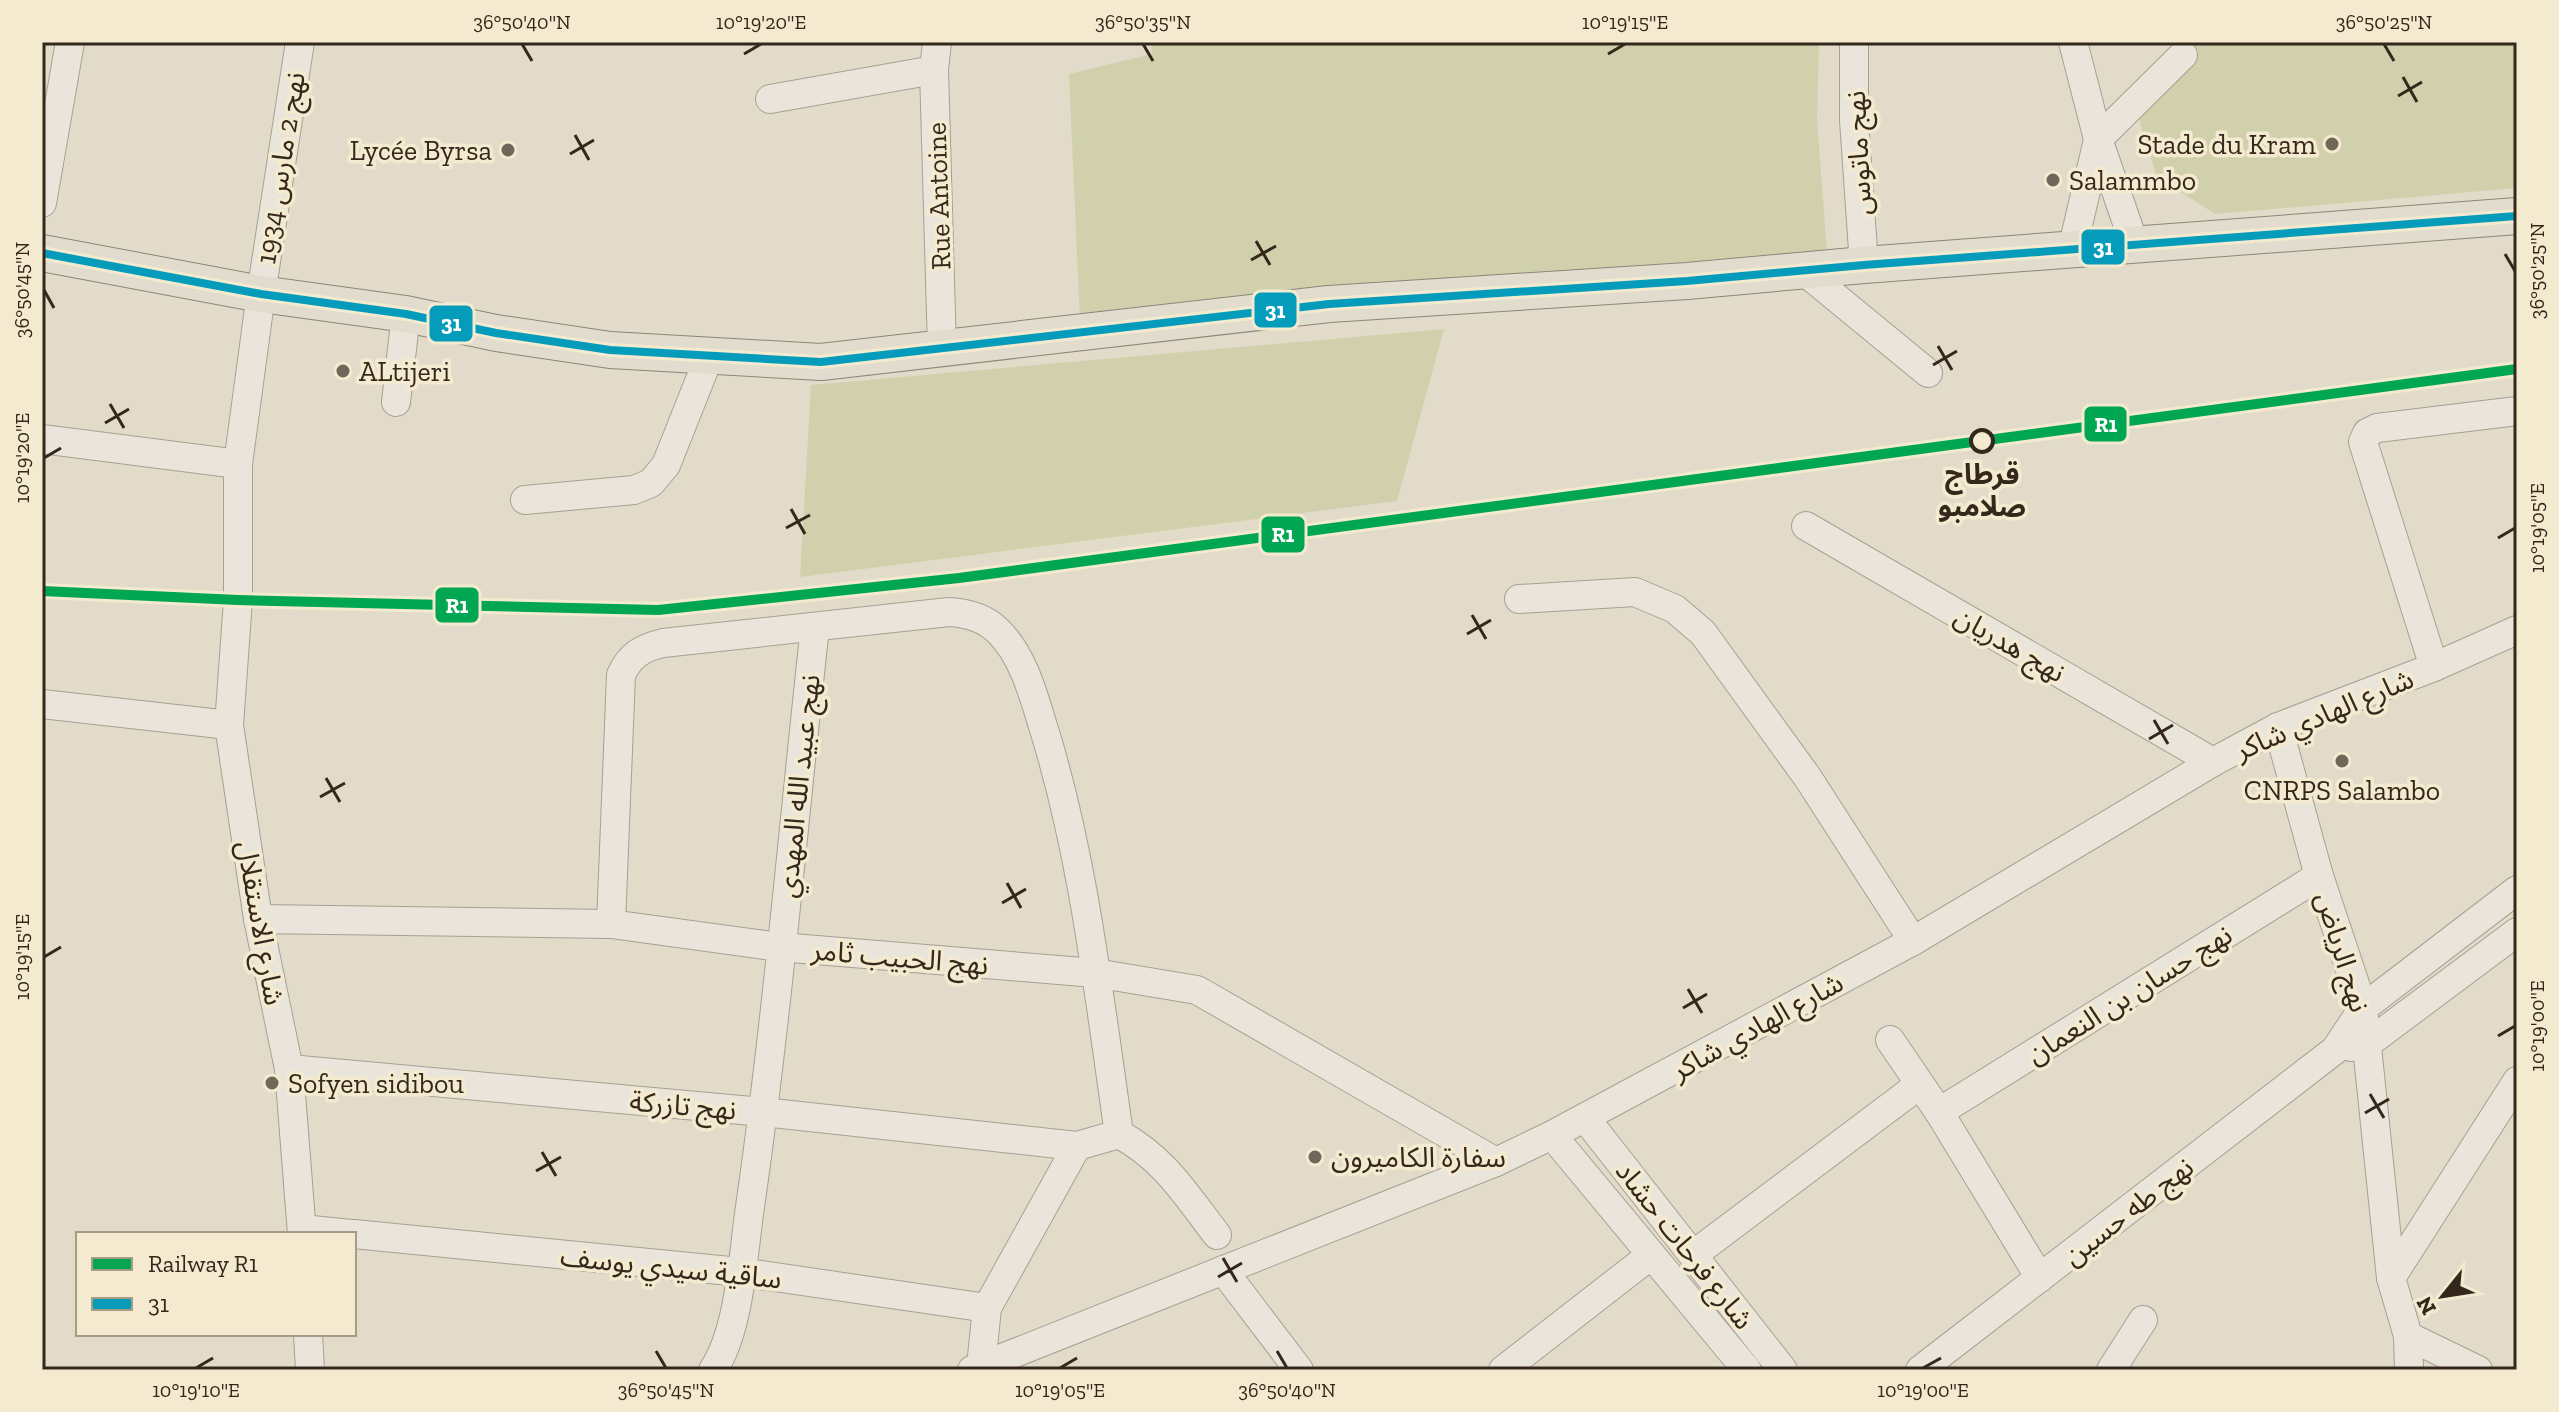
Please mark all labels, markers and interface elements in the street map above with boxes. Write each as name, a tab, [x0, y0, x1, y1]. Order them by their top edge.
text: 36°50'40"N	[473, 10, 571, 34]
text: 10°19'20"E	[716, 10, 806, 34]
text: 36°50'35"N	[1095, 10, 1191, 34]
text: 10°19'15"E	[1582, 10, 1668, 34]
text: 36°50'25"N	[2336, 10, 2433, 34]
street label: نهج 2 مارس 1934	[249, 70, 316, 267]
street label: نهج ماتوس	[1839, 90, 1882, 216]
street label: Rue Antoine	[919, 122, 958, 270]
place label: Stade du Kram	[2137, 128, 2316, 161]
place label: Lycée Byrsa	[350, 134, 492, 167]
marker: Stade du Kram	[2323, 135, 2341, 153]
marker: Lycée Byrsa	[499, 141, 517, 159]
place label: Salammbo	[2069, 164, 2196, 197]
marker: Salammbo	[2044, 171, 2062, 189]
text: 36°50'25"N	[2525, 222, 2549, 319]
line badge: 31	[2080, 228, 2126, 266]
text: 31	[2093, 234, 2113, 261]
text: 36°50'45"N	[10, 242, 34, 338]
line badge: 31	[1253, 291, 1298, 329]
text: 31	[1265, 297, 1285, 324]
line badge: 31	[428, 304, 474, 343]
text: 31	[441, 310, 461, 337]
place label: ALtijeri	[359, 355, 450, 388]
marker: ALtijeri	[334, 362, 352, 380]
line badge: R1	[2083, 405, 2128, 443]
text: R1	[2095, 411, 2118, 438]
text: 10°19'20"E	[10, 413, 34, 503]
marker: قرطاج صلامبو	[1970, 429, 1994, 453]
place label: قرطاج صلامبو	[1938, 458, 2026, 523]
text: 10°19'05"E	[2525, 483, 2549, 573]
line badge: R1	[1260, 515, 1306, 554]
text: R1	[1272, 521, 1295, 548]
line badge: R1	[434, 586, 480, 624]
text: R1	[446, 592, 469, 619]
street label: نهج هدريان	[1947, 600, 2071, 693]
street label: شارع الهادي شاكر	[2229, 662, 2420, 771]
street label: نهج عبيد الله المهدي	[770, 673, 831, 900]
marker: CNRPS Salambo	[2333, 752, 2351, 770]
place label: CNRPS Salambo	[2244, 774, 2440, 807]
street label: شارع الاستقلال	[226, 838, 291, 1009]
street label: نهج الرياض	[2305, 888, 2376, 1017]
text: 10°19'15"E	[10, 914, 34, 1000]
street label: نهج حسان بن النعمان	[2020, 918, 2240, 1074]
street label: نهج الحبيب ثامر	[809, 933, 990, 986]
street label: شارع الهادي شاكر	[1665, 966, 1851, 1092]
text: 10°19'00"E	[2525, 980, 2549, 1072]
place label: Sofyen sidibou	[288, 1067, 464, 1100]
marker: Sofyen sidibou	[263, 1074, 281, 1092]
street label: نهج تازركة	[628, 1084, 738, 1131]
place label: سفارة الكاميرون	[1331, 1141, 1506, 1174]
marker: سفارة الكاميرون	[1306, 1148, 1324, 1166]
street label: نهج طه حسين	[2057, 1150, 2203, 1276]
street label: شارع فرحات حشاد	[1606, 1155, 1760, 1338]
legend	[76, 1232, 356, 1336]
street label: ساقية سيدي يوسف	[558, 1239, 783, 1300]
text: Railway R1	[148, 1249, 258, 1278]
north arrow	[2403, 1256, 2483, 1336]
text: 31	[148, 1289, 169, 1318]
text: N	[2410, 1292, 2442, 1320]
text: 10°19'10"E	[152, 1378, 240, 1402]
text: 36°50'45"N	[618, 1378, 714, 1402]
text: 10°19'05"E	[1015, 1378, 1105, 1402]
text: 36°50'40"N	[1238, 1378, 1336, 1402]
text: 10°19'00"E	[1877, 1378, 1969, 1402]

